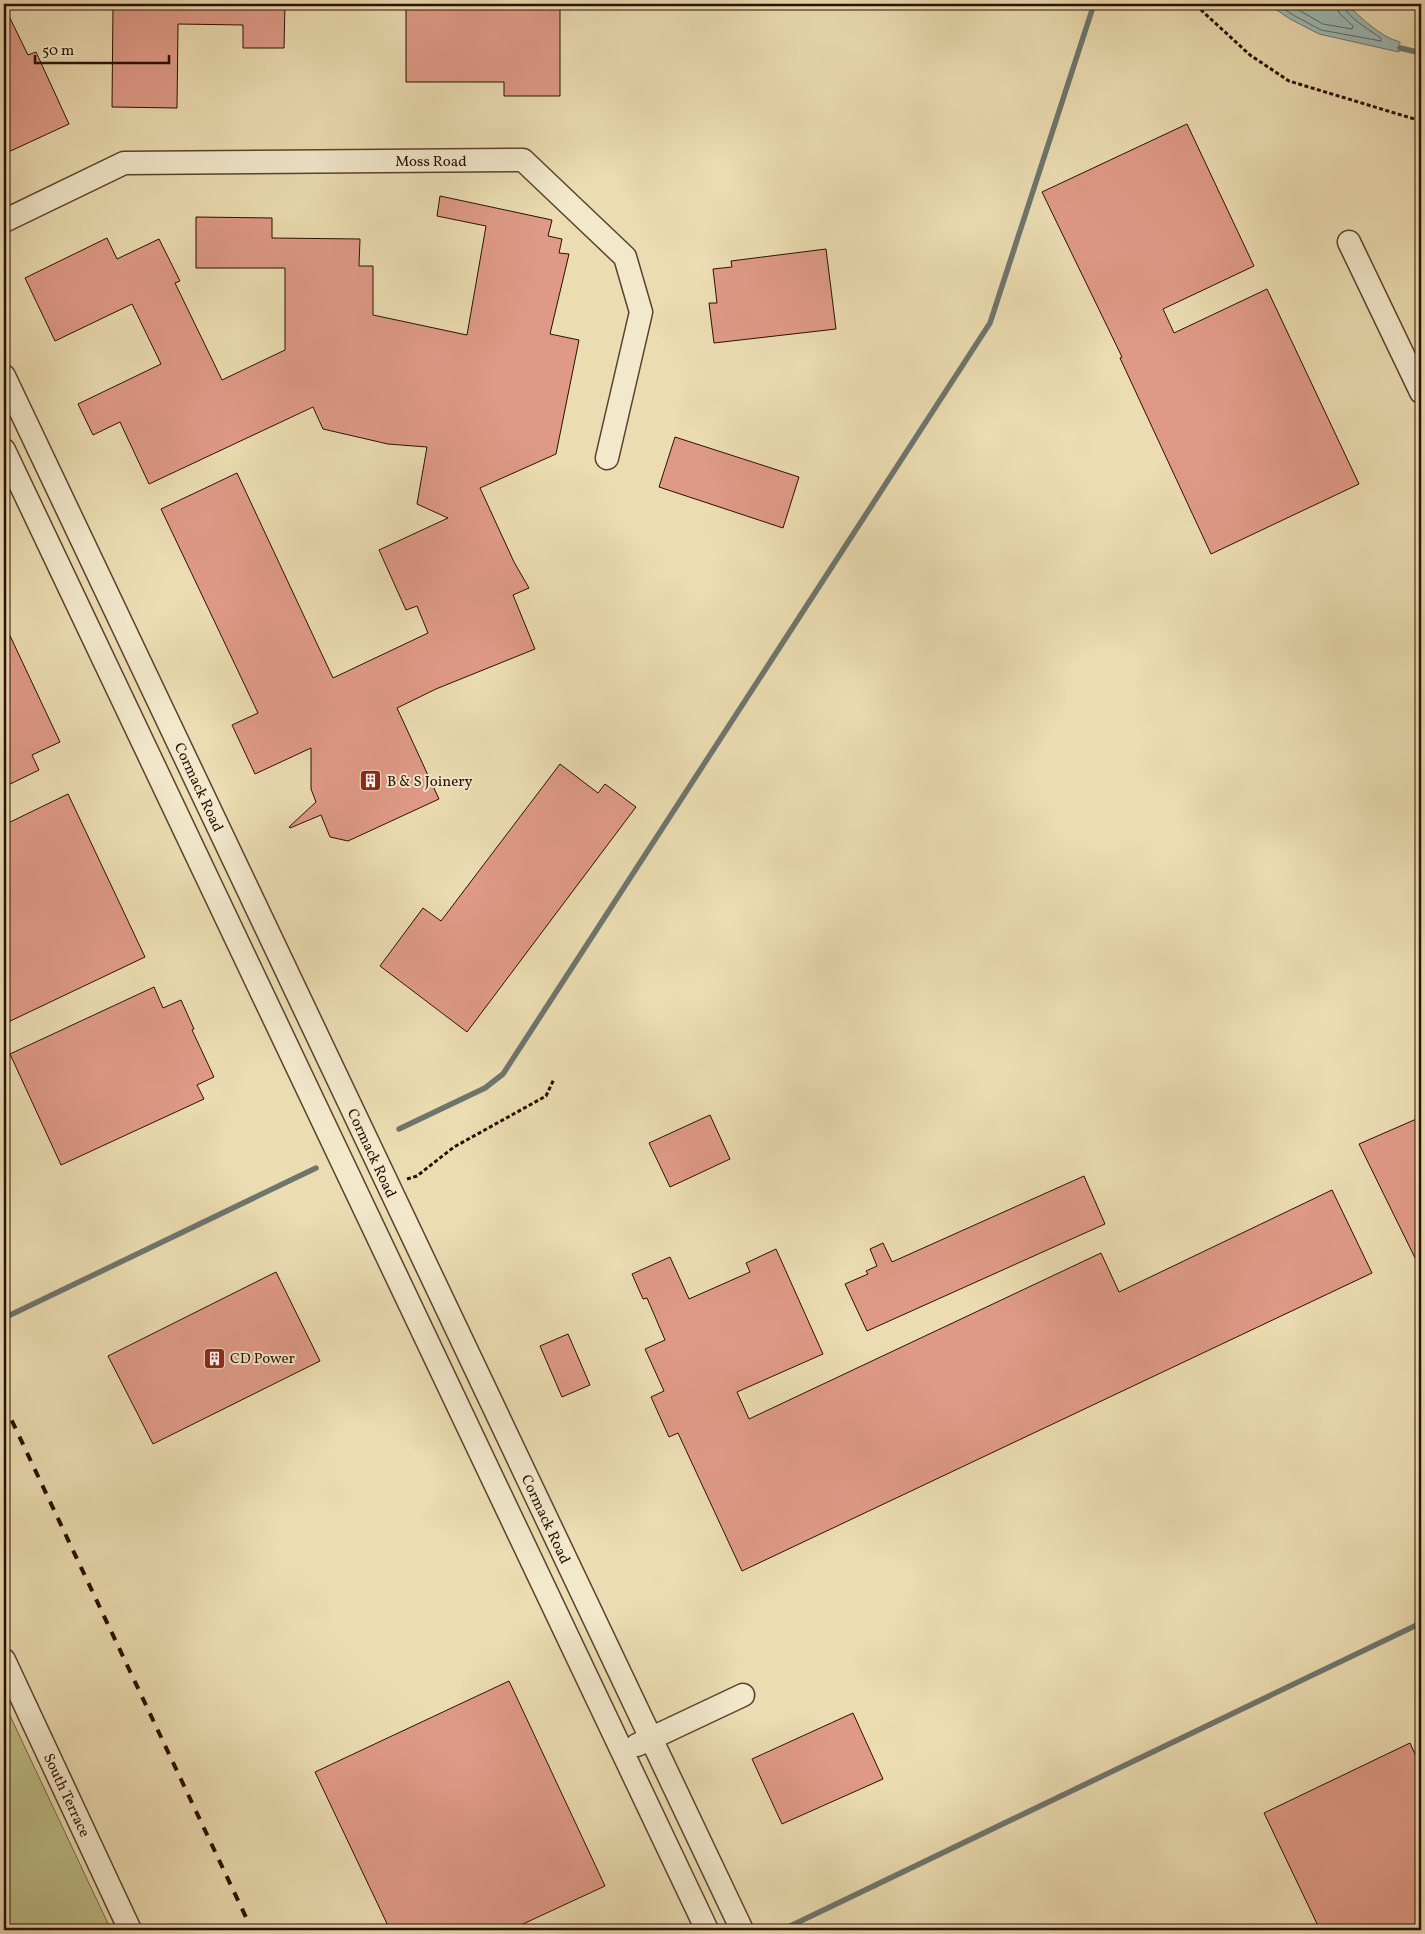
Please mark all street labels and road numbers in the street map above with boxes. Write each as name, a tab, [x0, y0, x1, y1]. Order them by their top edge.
street label: Moss Road	[395, 152, 467, 173]
street label: Cormack Road	[168, 740, 227, 836]
street label: Cormack Road	[341, 1106, 400, 1202]
street label: Cormack Road	[515, 1472, 574, 1568]
street label: South Terrace	[37, 1750, 94, 1841]

